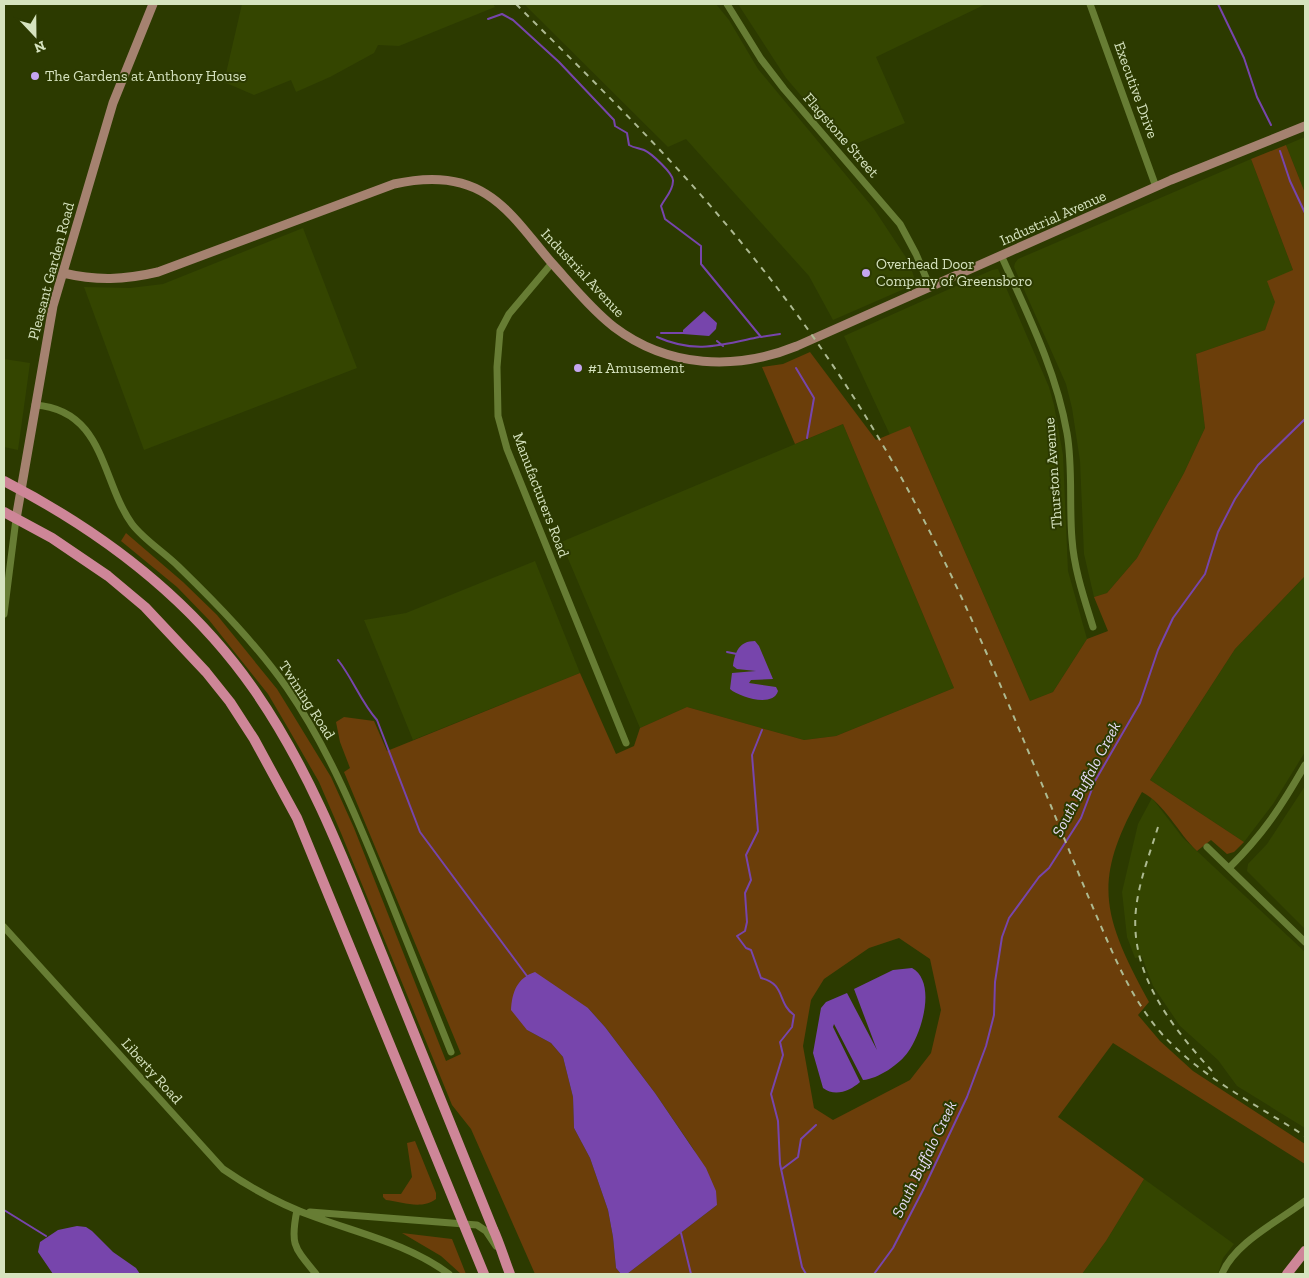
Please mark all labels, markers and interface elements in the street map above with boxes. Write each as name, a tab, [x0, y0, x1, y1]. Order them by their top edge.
north arrow	[10, 10, 60, 60]
text: N	[31, 37, 48, 57]
street label: Executive Drive	[1110, 39, 1162, 141]
place label: The Gardens at Anthony House	[45, 67, 246, 85]
marker: The Gardens at Anthony House	[29, 70, 41, 82]
street label: Flagstone Street	[799, 89, 883, 181]
street label: Industrial Avenue	[997, 187, 1109, 249]
street label: Pleasant Garden Road	[24, 199, 78, 342]
street label: Industrial Avenue	[537, 225, 629, 321]
place label: Overhead Door Company of Greensboro	[876, 255, 1033, 290]
marker: Overhead Door Company of Greensboro	[860, 267, 872, 279]
place label: #1 Amusement	[588, 359, 685, 377]
marker: #1 Amusement	[572, 362, 584, 374]
street label: Thurston Avenue	[1040, 417, 1066, 529]
street label: Manufacturers Road	[509, 430, 573, 561]
street label: Twining Road	[275, 657, 339, 743]
water label: South Buffalo Creek	[1048, 718, 1124, 840]
street label: Liberty Road	[118, 1034, 187, 1108]
water label: South Buffalo Creek	[887, 1097, 961, 1221]

